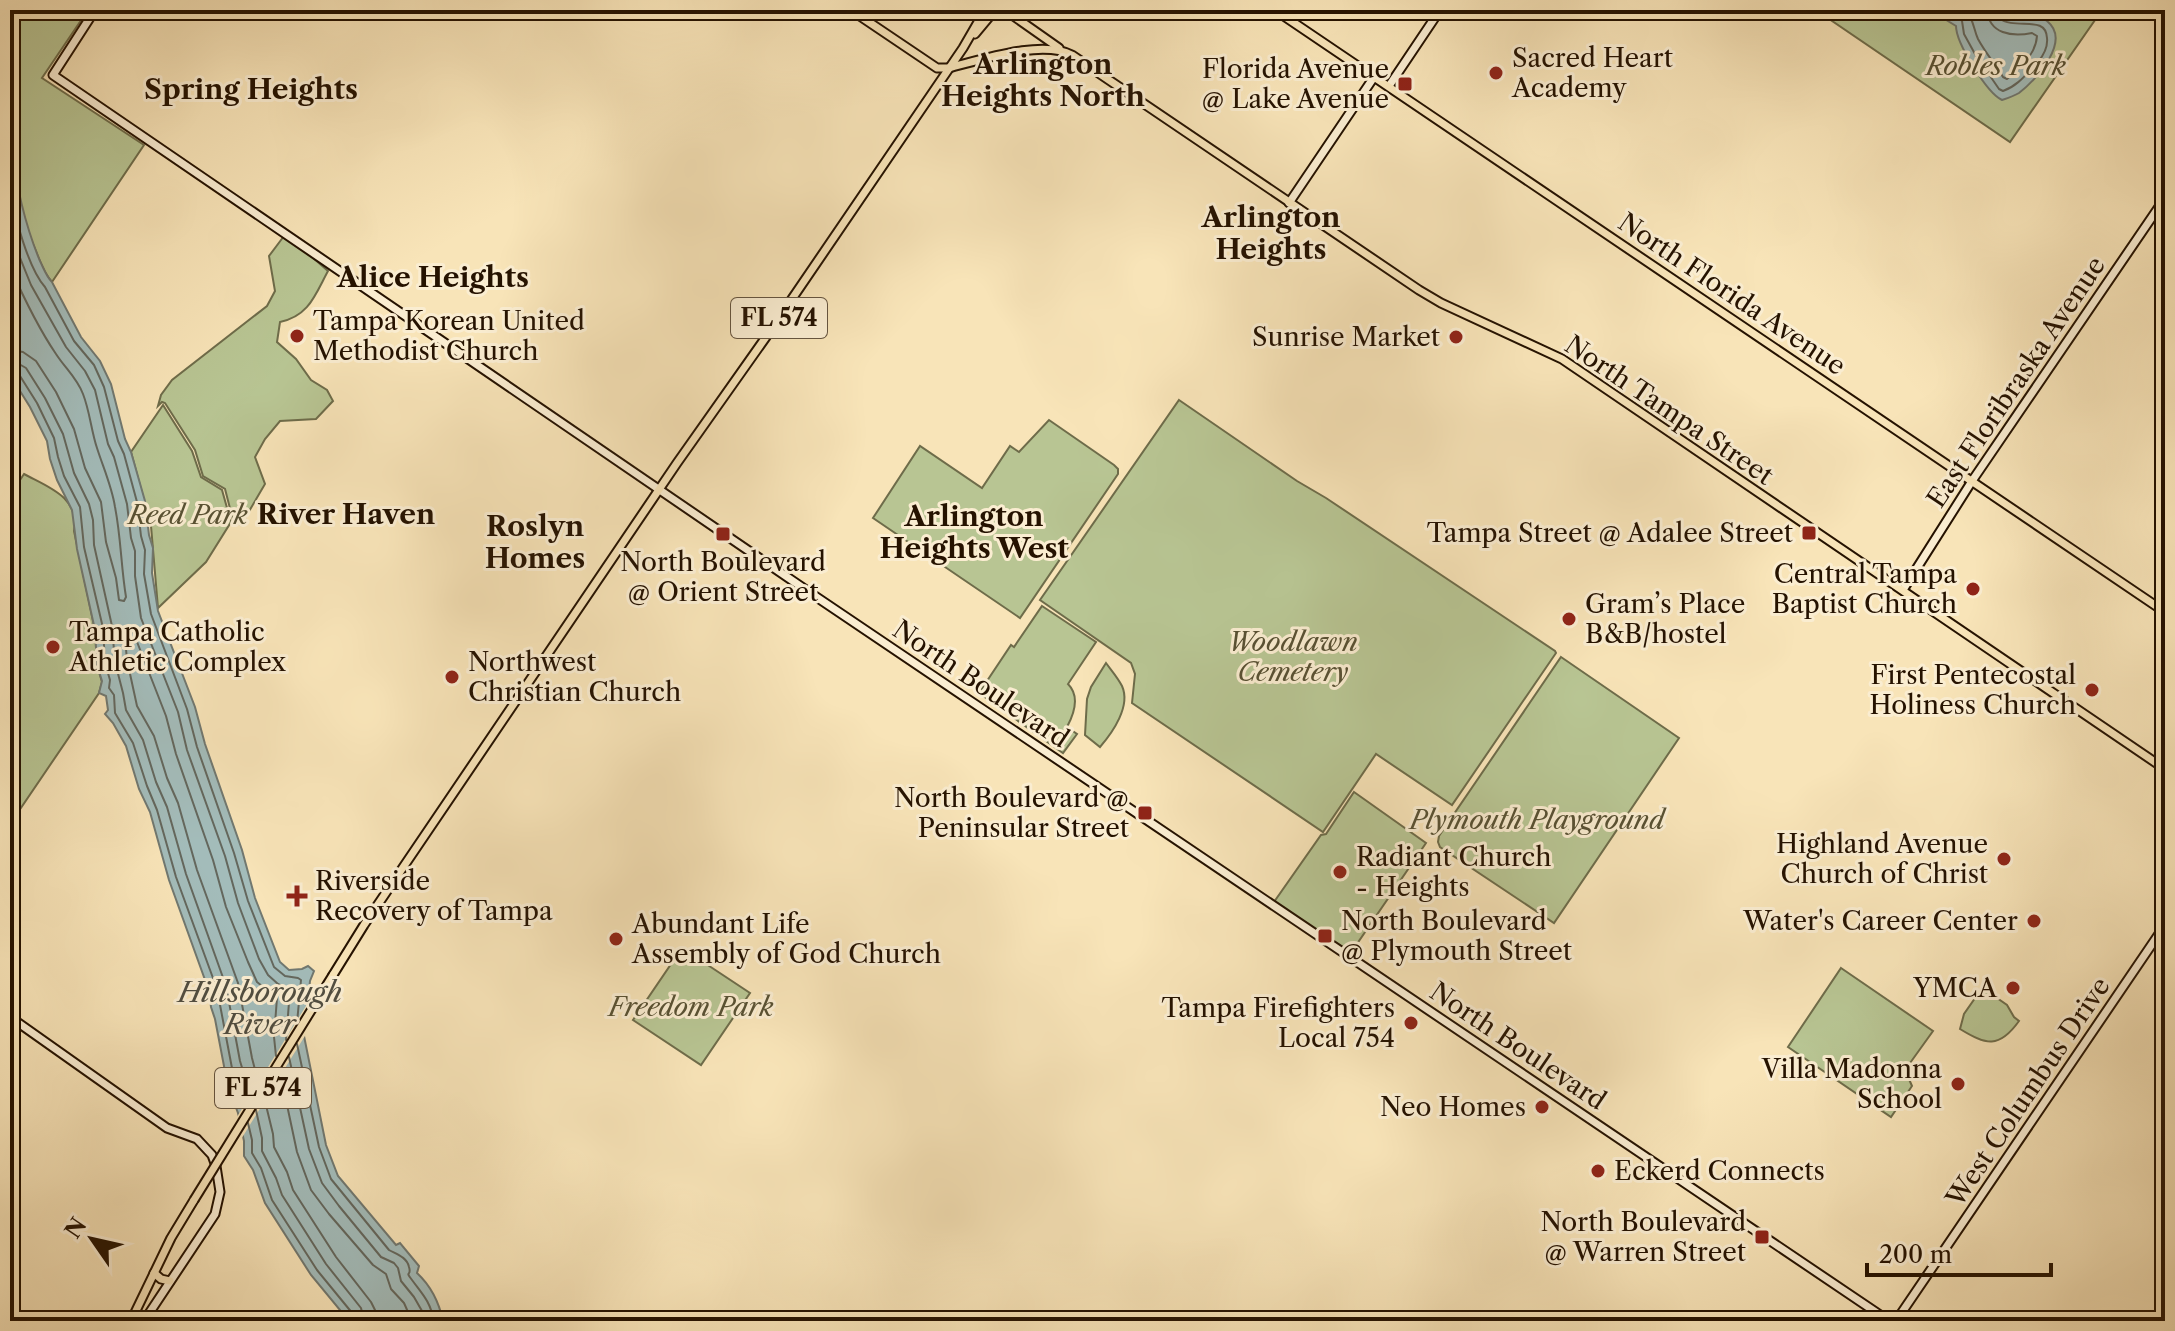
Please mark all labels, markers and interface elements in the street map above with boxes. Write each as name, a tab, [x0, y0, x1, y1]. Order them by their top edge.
place label: Sacred Heart Academy	[1511, 42, 1674, 104]
district label: Arlington Heights North	[941, 47, 1145, 113]
park label: Robles Park	[1924, 50, 2067, 82]
place label: Florida Avenue @ Lake Avenue	[1202, 53, 1389, 115]
marker: Sacred Heart Academy	[1487, 64, 1505, 82]
district label: Spring Heights	[144, 72, 358, 106]
marker: Florida Avenue @ Lake Avenue	[1396, 75, 1414, 93]
district label: Arlington Heights	[1201, 200, 1340, 266]
street label: North Florida Avenue	[1612, 206, 1852, 382]
street label: East Floribraska Avenue	[1920, 250, 2112, 514]
district label: Alice Heights	[336, 260, 529, 294]
road number: FL 574	[731, 298, 827, 338]
place label: Tampa Korean United Methodist Church	[313, 305, 585, 367]
place label: Sunrise Market	[1252, 321, 1441, 353]
marker: Tampa Korean United Methodist Church	[288, 327, 306, 345]
marker: Sunrise Market	[1447, 328, 1465, 346]
street label: North Tampa Street	[1559, 328, 1780, 492]
district label: River Haven	[257, 497, 435, 531]
park label: Reed Park	[126, 499, 248, 531]
district label: Arlington Heights West	[880, 499, 1069, 565]
district label: Roslyn Homes	[485, 509, 585, 575]
place label: Tampa Street @ Adalee Street	[1427, 517, 1794, 549]
marker: Tampa Street @ Adalee Street	[1800, 524, 1818, 542]
marker: North Boulevard @ Orient Street	[714, 525, 732, 543]
place label: North Boulevard @ Orient Street	[620, 546, 826, 608]
place label: Central Tampa Baptist Church	[1772, 558, 1957, 620]
marker: Central Tampa Baptist Church	[1964, 580, 1982, 598]
place label: Gram’s Place B&B/hostel	[1585, 588, 1745, 650]
marker: Gram’s Place B&B/hostel	[1560, 610, 1578, 628]
street label: North Boulevard	[887, 613, 1075, 755]
place label: Tampa Catholic Athletic Complex	[68, 616, 287, 678]
park label: Woodlawn Cemetery	[1228, 626, 1358, 688]
marker: Tampa Catholic Athletic Complex	[44, 638, 62, 656]
place label: Northwest Christian Church	[468, 646, 681, 708]
place label: First Pentecostal Holiness Church	[1869, 659, 2076, 721]
marker: Northwest Christian Church	[443, 668, 461, 686]
marker: First Pentecostal Holiness Church	[2083, 681, 2101, 699]
place label: North Boulevard @ Peninsular Street	[894, 782, 1130, 844]
marker: North Boulevard @ Peninsular Street	[1136, 804, 1154, 822]
park label: Plymouth Playground	[1408, 804, 1667, 836]
place label: Highland Avenue Church of Christ	[1776, 828, 1989, 890]
place label: Radiant Church - Heights	[1356, 841, 1551, 903]
marker: Highland Avenue Church of Christ	[1995, 850, 2013, 868]
marker: Radiant Church - Heights	[1331, 863, 1349, 881]
place label: Riverside Recovery of Tampa	[315, 865, 553, 927]
marker: Riverside Recovery of Tampa	[286, 885, 308, 907]
place label: North Boulevard @ Plymouth Street	[1341, 905, 1573, 967]
place label: Water's Career Center	[1742, 905, 2018, 937]
place label: Abundant Life Assembly of God Church	[631, 908, 941, 970]
marker: Water's Career Center	[2025, 912, 2043, 930]
marker: North Boulevard @ Plymouth Street	[1316, 927, 1334, 945]
marker: Abundant Life Assembly of God Church	[607, 930, 625, 948]
street label: West Columbus Drive	[1939, 971, 2117, 1214]
place label: YMCA	[1912, 972, 1998, 1004]
water label: Hillsborough River	[176, 975, 342, 1041]
street label: North Boulevard	[1424, 975, 1612, 1117]
marker: YMCA	[2004, 979, 2022, 997]
park label: Freedom Park	[607, 991, 774, 1023]
place label: Tampa Firefighters Local 754	[1161, 992, 1395, 1054]
marker: Tampa Firefighters Local 754	[1402, 1014, 1420, 1032]
place label: Villa Madonna School	[1761, 1053, 1942, 1115]
road number: FL 574	[215, 1068, 311, 1108]
marker: Villa Madonna School	[1949, 1075, 1967, 1093]
place label: Neo Homes	[1380, 1091, 1526, 1123]
marker: Neo Homes	[1533, 1098, 1551, 1116]
place label: Eckerd Connects	[1614, 1155, 1825, 1187]
marker: Eckerd Connects	[1589, 1162, 1607, 1180]
north arrow	[52, 1199, 132, 1279]
place label: North Boulevard @ Warren Street	[1541, 1206, 1747, 1268]
text: N	[59, 1213, 92, 1244]
scale bar	[1867, 1227, 2051, 1277]
marker: North Boulevard @ Warren Street	[1753, 1228, 1771, 1246]
text: 200 m	[1879, 1240, 1952, 1269]

